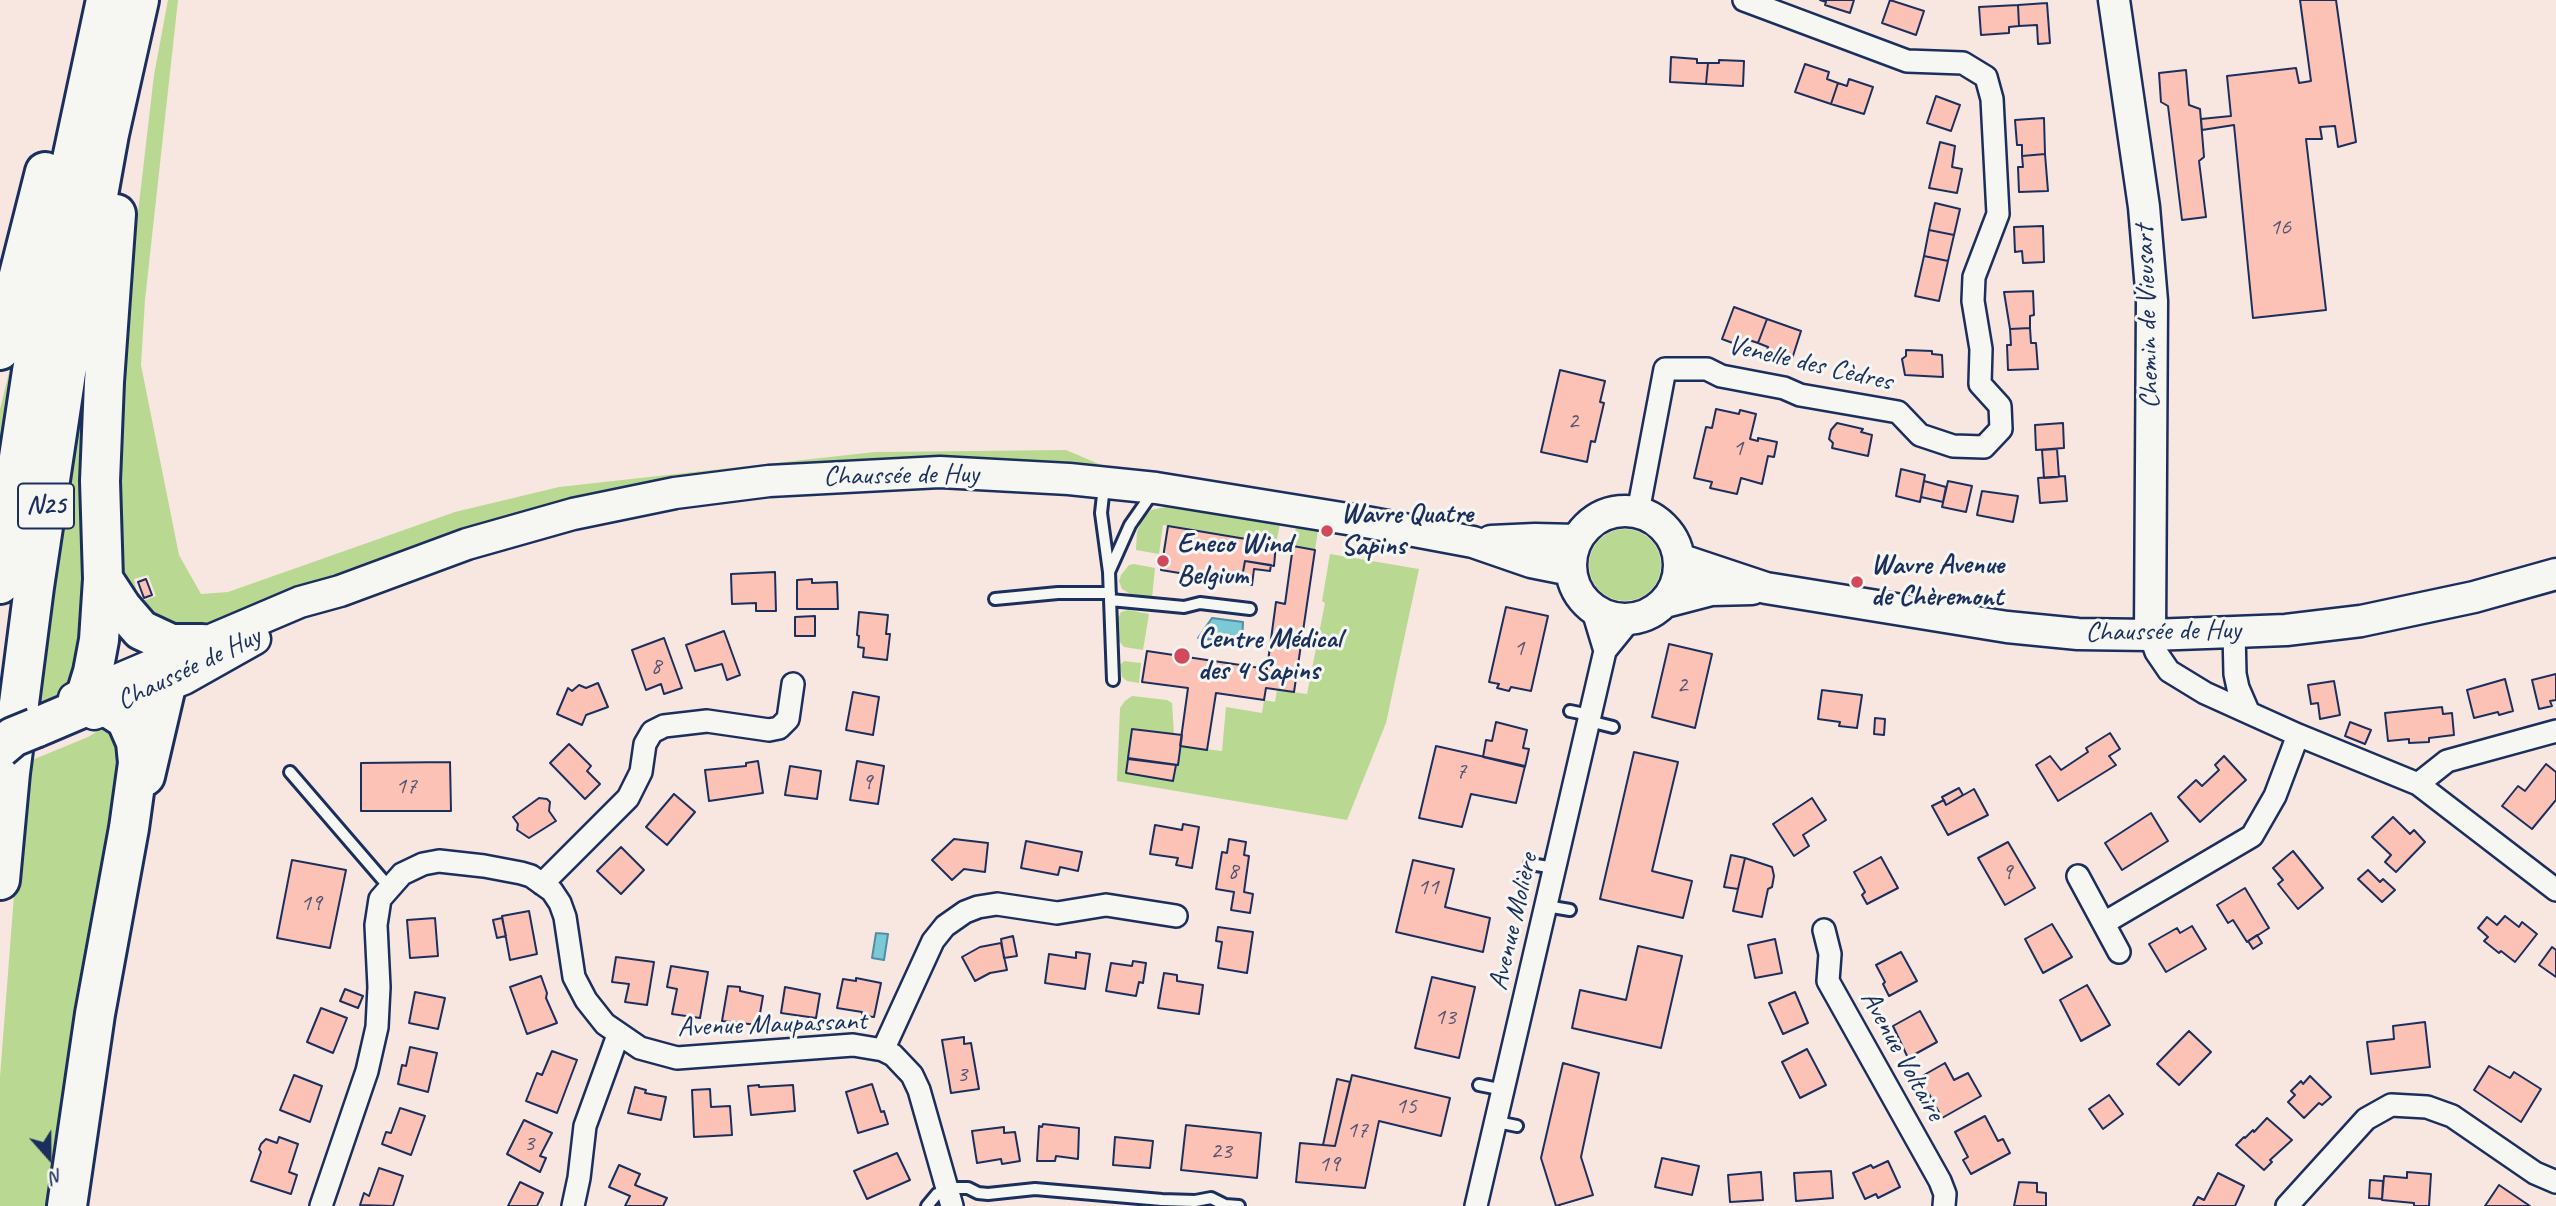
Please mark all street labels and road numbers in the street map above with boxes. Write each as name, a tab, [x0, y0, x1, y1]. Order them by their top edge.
street label: Chemin de Vieusart	[2128, 225, 2168, 409]
street label: Venelle des Cèdres	[1725, 329, 1895, 399]
street label: Chaussée de Huy	[823, 458, 979, 494]
road number: N25	[18, 484, 74, 528]
street label: Chaussée de Huy	[2085, 614, 2241, 650]
street label: Chaussée de Huy	[112, 620, 266, 718]
street label: Avenue Molière	[1482, 850, 1546, 994]
street label: Avenue Voltaire	[1853, 985, 1951, 1127]
street label: Avenue Maupassant	[677, 1005, 867, 1045]

